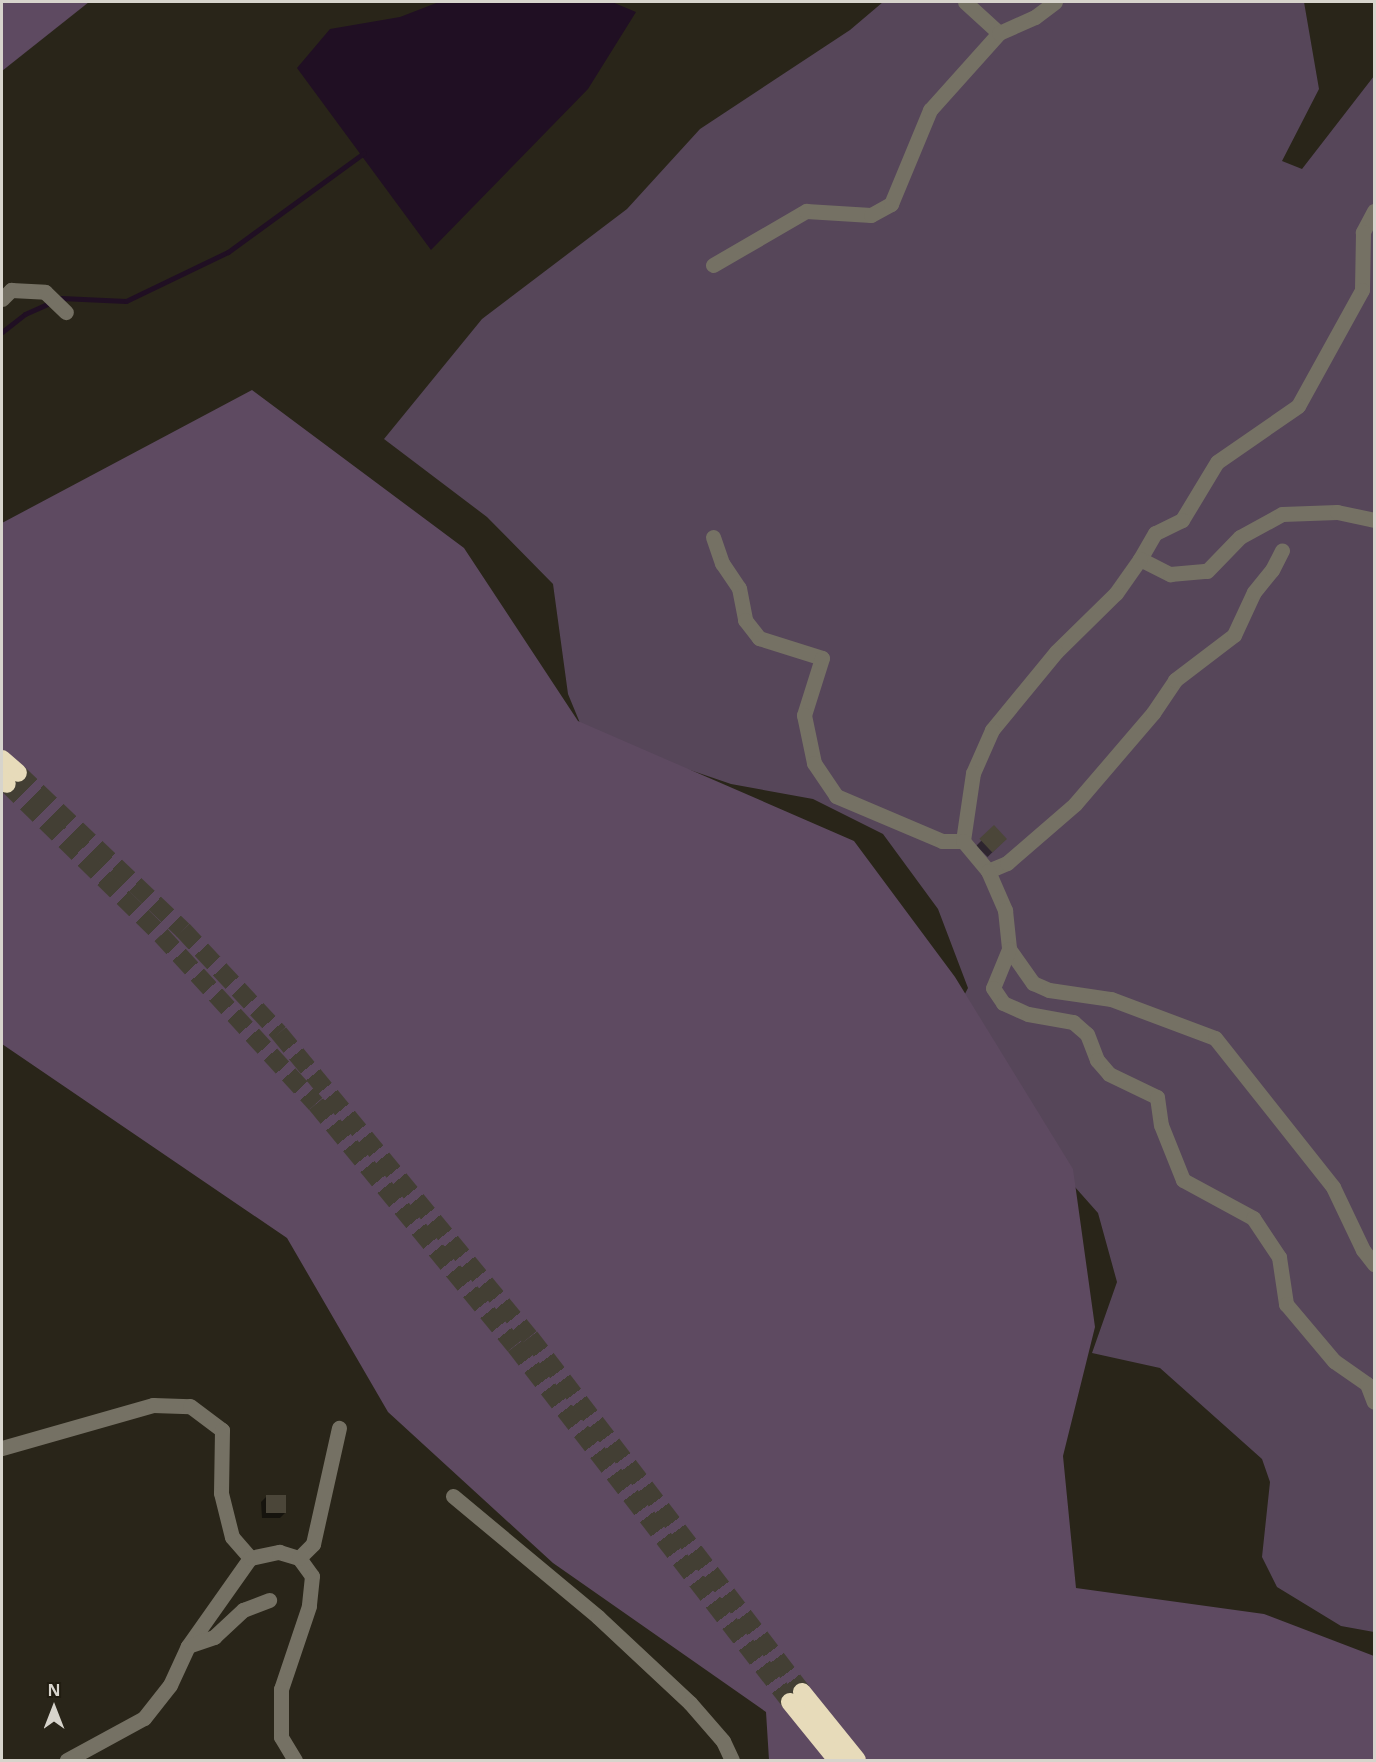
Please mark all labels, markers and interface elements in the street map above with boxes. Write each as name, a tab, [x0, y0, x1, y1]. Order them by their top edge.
north arrow	[24, 1678, 84, 1738]
text: N	[47, 1679, 61, 1701]

